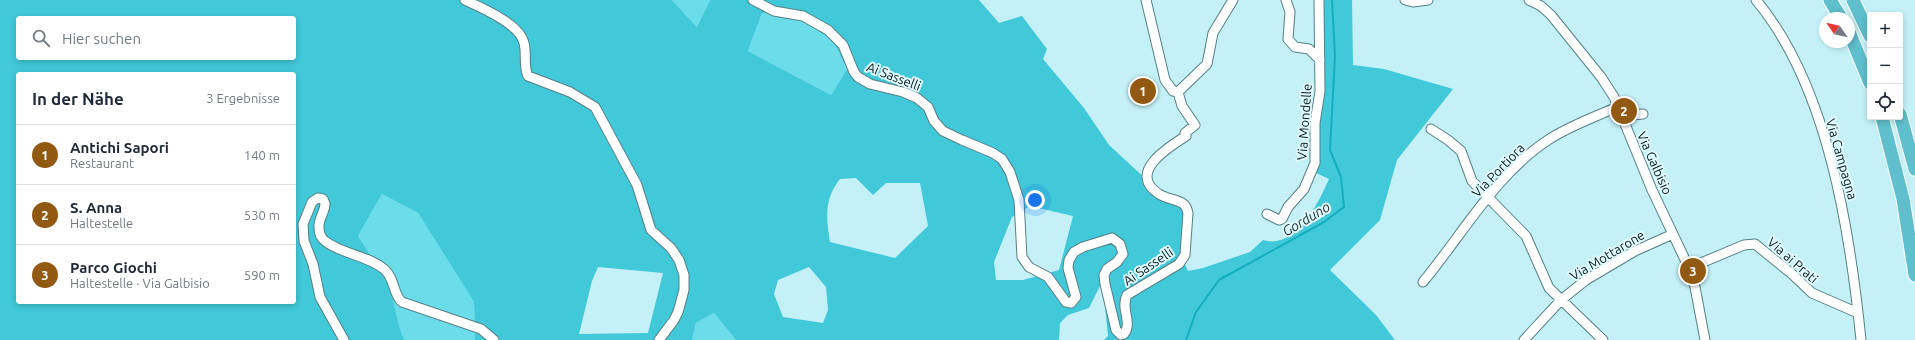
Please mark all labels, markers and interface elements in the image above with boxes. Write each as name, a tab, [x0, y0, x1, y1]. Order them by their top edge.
north arrow	[1819, 12, 1855, 48]
map controls	[1867, 12, 1903, 120]
button: +	[1867, 12, 1903, 48]
search box	[16, 16, 296, 60]
icon: search	[30, 27, 52, 49]
text: Hier suchen	[62, 30, 141, 47]
button: −	[1867, 48, 1903, 84]
street label: Ai Sasselli	[865, 59, 923, 93]
pin: 1	[1130, 76, 1156, 106]
street label: Via Mondelle	[1294, 83, 1314, 161]
button: locate	[1867, 84, 1903, 120]
text: In der Nähe	[32, 89, 124, 108]
text: 3 Ergebnisse	[206, 91, 280, 105]
pin: 2	[1611, 96, 1637, 126]
street label: Via Campagna	[1824, 117, 1860, 201]
street label: Via Galbisio	[1635, 129, 1675, 197]
text: Antichi Sapori	[70, 139, 169, 156]
street label: Via Portiora	[1469, 140, 1527, 200]
text: 1	[41, 148, 49, 162]
text: 140 m	[244, 148, 280, 162]
text: Restaurant	[70, 156, 134, 170]
your location	[1025, 190, 1045, 210]
water label: Gorduno	[1279, 198, 1333, 239]
text: S. Anna	[70, 199, 122, 216]
text: 2	[41, 208, 49, 222]
text: 530 m	[244, 208, 280, 222]
text: Haltestelle	[70, 216, 133, 230]
street label: Via Mottarone	[1567, 227, 1647, 283]
street label: Via ai Prati	[1765, 234, 1821, 286]
street label: Ai Sasselli	[1121, 244, 1175, 288]
pin: 3	[1680, 256, 1706, 286]
text: Parco Giochi	[70, 259, 157, 276]
text: 3	[41, 268, 49, 282]
text: 590 m	[244, 268, 280, 282]
text: Haltestelle · Via Galbisio	[70, 276, 210, 290]

